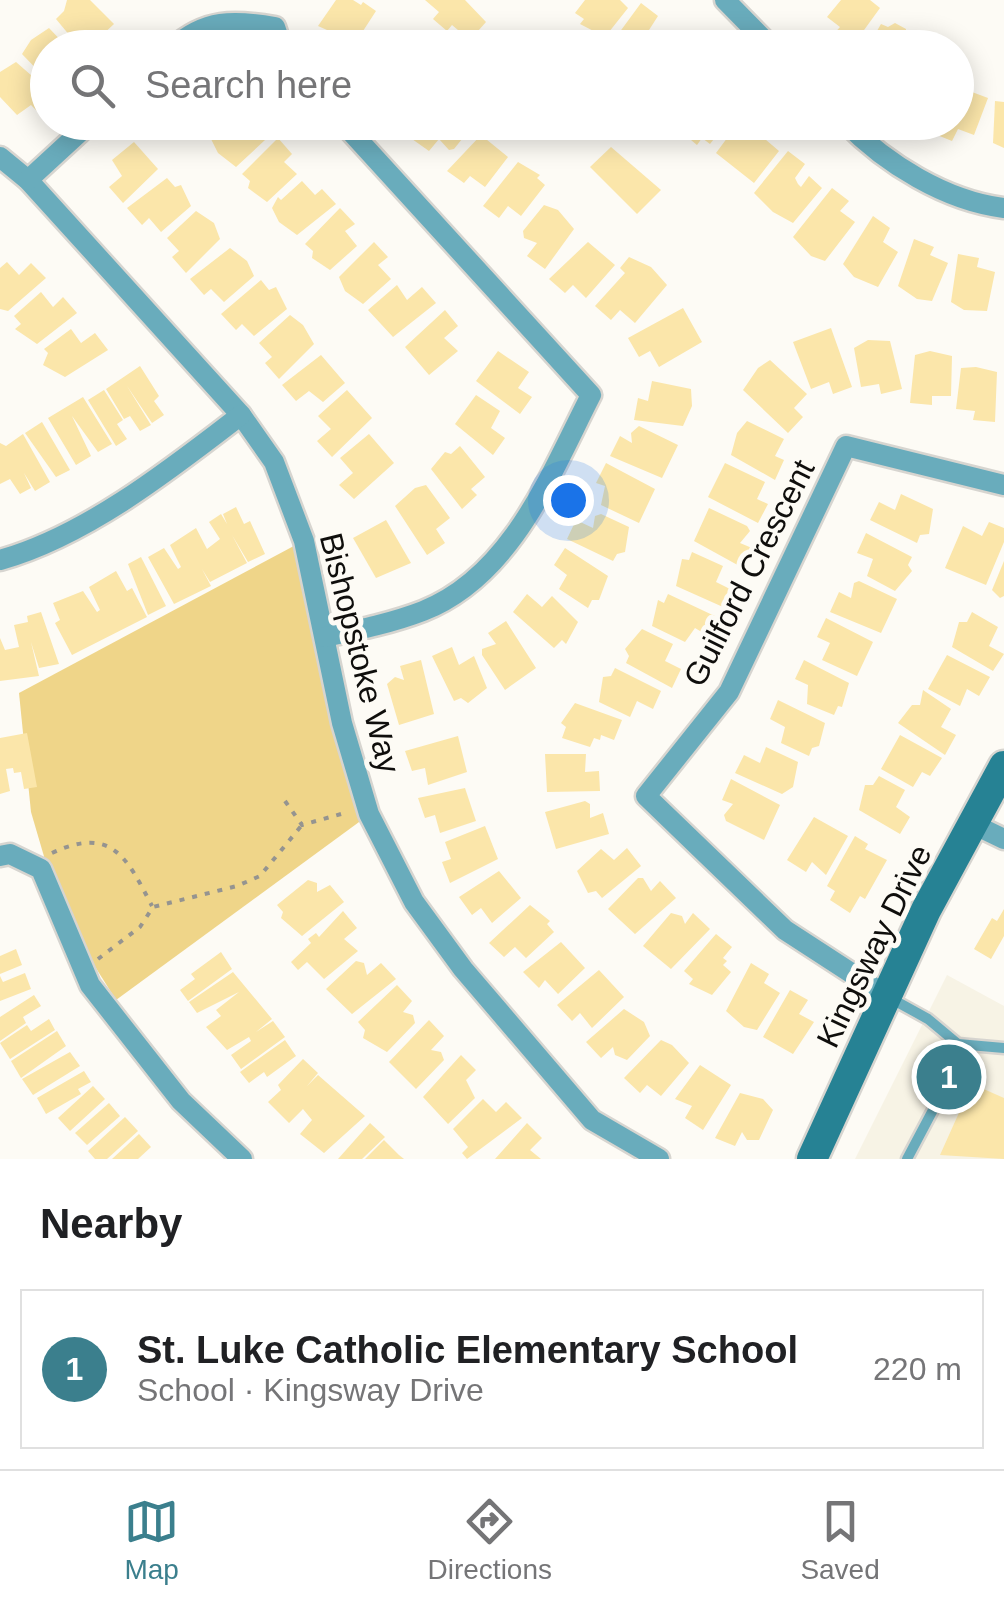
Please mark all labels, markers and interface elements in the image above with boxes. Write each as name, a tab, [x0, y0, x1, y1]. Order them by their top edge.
search box	[30, 30, 974, 140]
icon: search	[65, 58, 120, 113]
text: Search here	[145, 64, 352, 106]
street label: Guilford Crescent	[676, 454, 822, 692]
your location	[543, 475, 594, 526]
street label: Bishopstoke Way	[313, 529, 407, 777]
street label: Kingsway Drive	[809, 839, 939, 1053]
pin: 1	[916, 1040, 982, 1114]
text: Nearby	[40, 1200, 182, 1247]
text: St. Luke Catholic Elementary School	[137, 1329, 798, 1371]
text: 1	[66, 1351, 83, 1387]
text: 220 m	[873, 1351, 962, 1387]
text: School · Kingsway Drive	[137, 1372, 484, 1408]
tab: Map	[124, 1494, 179, 1586]
tab: Directions	[428, 1494, 552, 1586]
tab: Saved	[800, 1494, 880, 1586]

